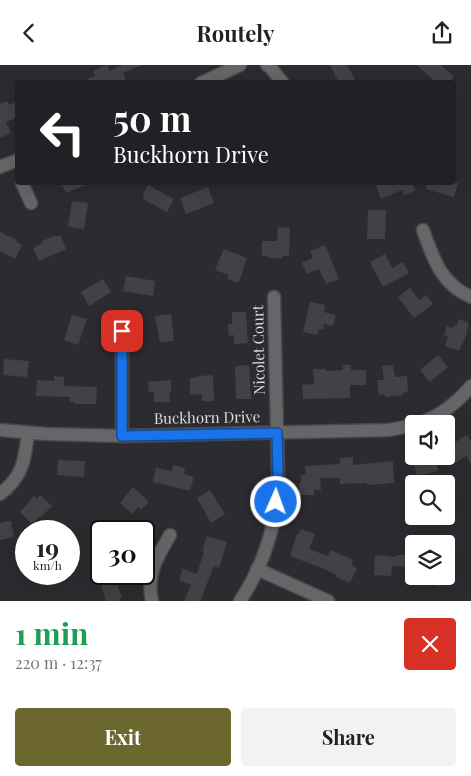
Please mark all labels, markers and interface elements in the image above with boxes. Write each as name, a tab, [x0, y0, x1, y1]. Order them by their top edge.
text: Routely	[197, 18, 275, 48]
icon: back	[15, 19, 43, 47]
icon: share	[428, 19, 456, 47]
text: 50 m	[113, 94, 191, 141]
icon: left	[30, 100, 95, 165]
text: Buckhorn Drive	[113, 139, 269, 169]
street label: Nicolet Court	[247, 304, 269, 395]
pin	[101, 310, 143, 352]
icon: arrive	[108, 317, 136, 345]
street label: Buckhorn Drive	[154, 406, 260, 428]
map controls	[405, 415, 455, 585]
button: sound	[405, 415, 455, 465]
position arrow	[249, 475, 301, 527]
button: search	[405, 475, 455, 525]
speed limit sign: 30	[90, 520, 155, 585]
text: 19	[36, 530, 59, 563]
button: layers	[405, 535, 455, 585]
text: km/h	[33, 557, 62, 573]
text: 1 min	[15, 613, 89, 653]
button: close	[404, 618, 456, 670]
text: 220 m · 12:37	[15, 652, 102, 673]
button: Exit	[15, 708, 231, 766]
button: Share	[241, 708, 456, 766]

